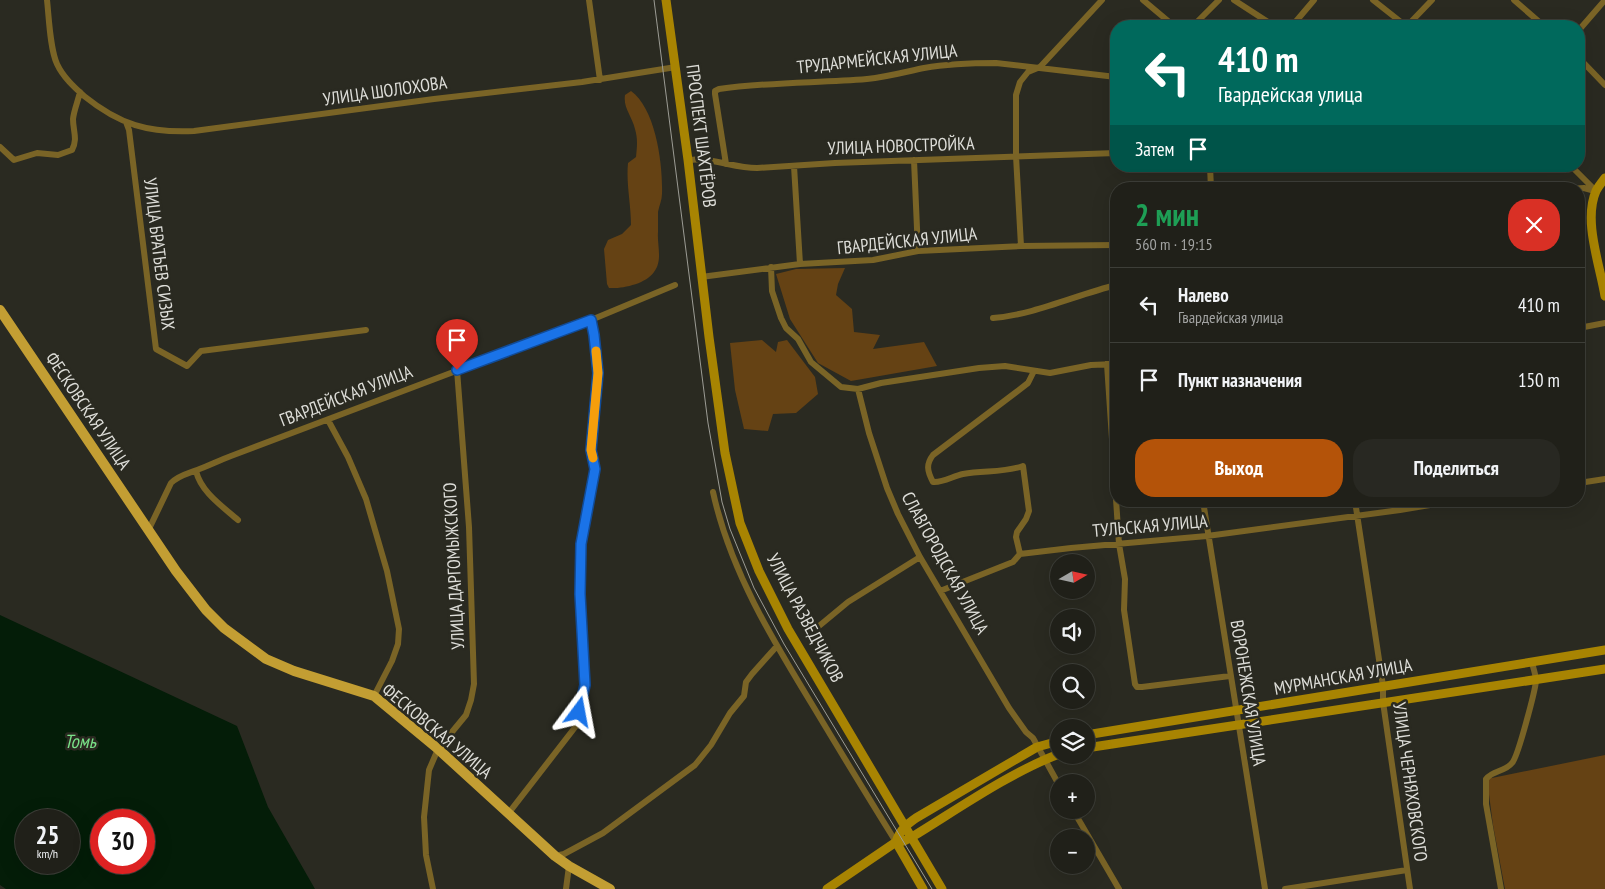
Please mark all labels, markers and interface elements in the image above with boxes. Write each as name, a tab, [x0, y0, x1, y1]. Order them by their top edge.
text: 410 m	[1218, 36, 1299, 82]
street label: ТРУДАРМЕЙСКАЯ УЛИЦА	[796, 39, 959, 78]
icon: left	[1135, 40, 1200, 105]
street label: ПРОСПЕКТ ШАХТЁРОВ	[681, 63, 722, 209]
street label: УЛИЦА ШОЛОХОВА	[321, 70, 449, 111]
text: Гвардейская улица	[1218, 80, 1363, 108]
street label: УЛИЦА НОВОСТРОЙКА	[827, 131, 975, 160]
icon: arrive	[1184, 135, 1212, 163]
text: Затем	[1135, 137, 1174, 161]
street label: УЛИЦА БРАТЬЕВ СИЗЫХ	[139, 176, 180, 331]
text: 2 мин	[1135, 195, 1199, 234]
button: close	[1508, 199, 1560, 251]
street label: ГВАРДЕЙСКАЯ УЛИЦА	[836, 222, 978, 259]
text: 560 m · 19:15	[1135, 234, 1213, 254]
text: Налево	[1178, 283, 1229, 307]
icon: left	[1135, 291, 1163, 319]
text: 410 m	[1518, 293, 1560, 317]
text: Гвардейская улица	[1178, 307, 1283, 327]
pin	[436, 319, 478, 370]
icon: arrive	[443, 326, 471, 354]
street label: ФЕСКОВСКАЯ УЛИЦА	[41, 348, 136, 474]
street label: ГВАРДЕЙСКАЯ УЛИЦА	[276, 359, 416, 431]
icon: arrive	[1135, 366, 1163, 394]
text: Пункт назначения	[1178, 368, 1302, 392]
text: 150 m	[1518, 368, 1560, 392]
button: Выход	[1135, 439, 1343, 497]
button: Поделиться	[1353, 439, 1560, 497]
street label: УЛИЦА ДАРГОМЫЖСКОГО	[438, 482, 469, 650]
street label: СЛАВГОРОДСКАЯ УЛИЦА	[897, 487, 994, 638]
street label: ТУЛЬСКАЯ УЛИЦА	[1091, 509, 1209, 542]
street label: УЛИЦА РАЗВЕДЧИКОВ	[762, 549, 849, 686]
north arrow	[1050, 554, 1095, 599]
map controls	[1050, 554, 1095, 874]
button: sound	[1050, 609, 1095, 654]
street label: ВОРОНЕЖСКАЯ УЛИЦА	[1226, 618, 1271, 768]
street label: МУРМАНСКАЯ УЛИЦА	[1272, 653, 1414, 700]
button: search	[1050, 664, 1095, 709]
street label: ФЕСКОВСКАЯ УЛИЦА	[378, 678, 497, 784]
position arrow	[552, 685, 604, 737]
street label: УЛИЦА ЧЕРНЯХОВСКОГО	[1388, 701, 1433, 863]
button: layers	[1050, 719, 1095, 764]
water label: Томь	[64, 729, 97, 753]
button: +	[1050, 774, 1095, 819]
speed limit sign: 30	[90, 809, 155, 874]
text: 25	[36, 819, 59, 851]
button: −	[1050, 829, 1095, 874]
text: km/h	[37, 846, 58, 861]

